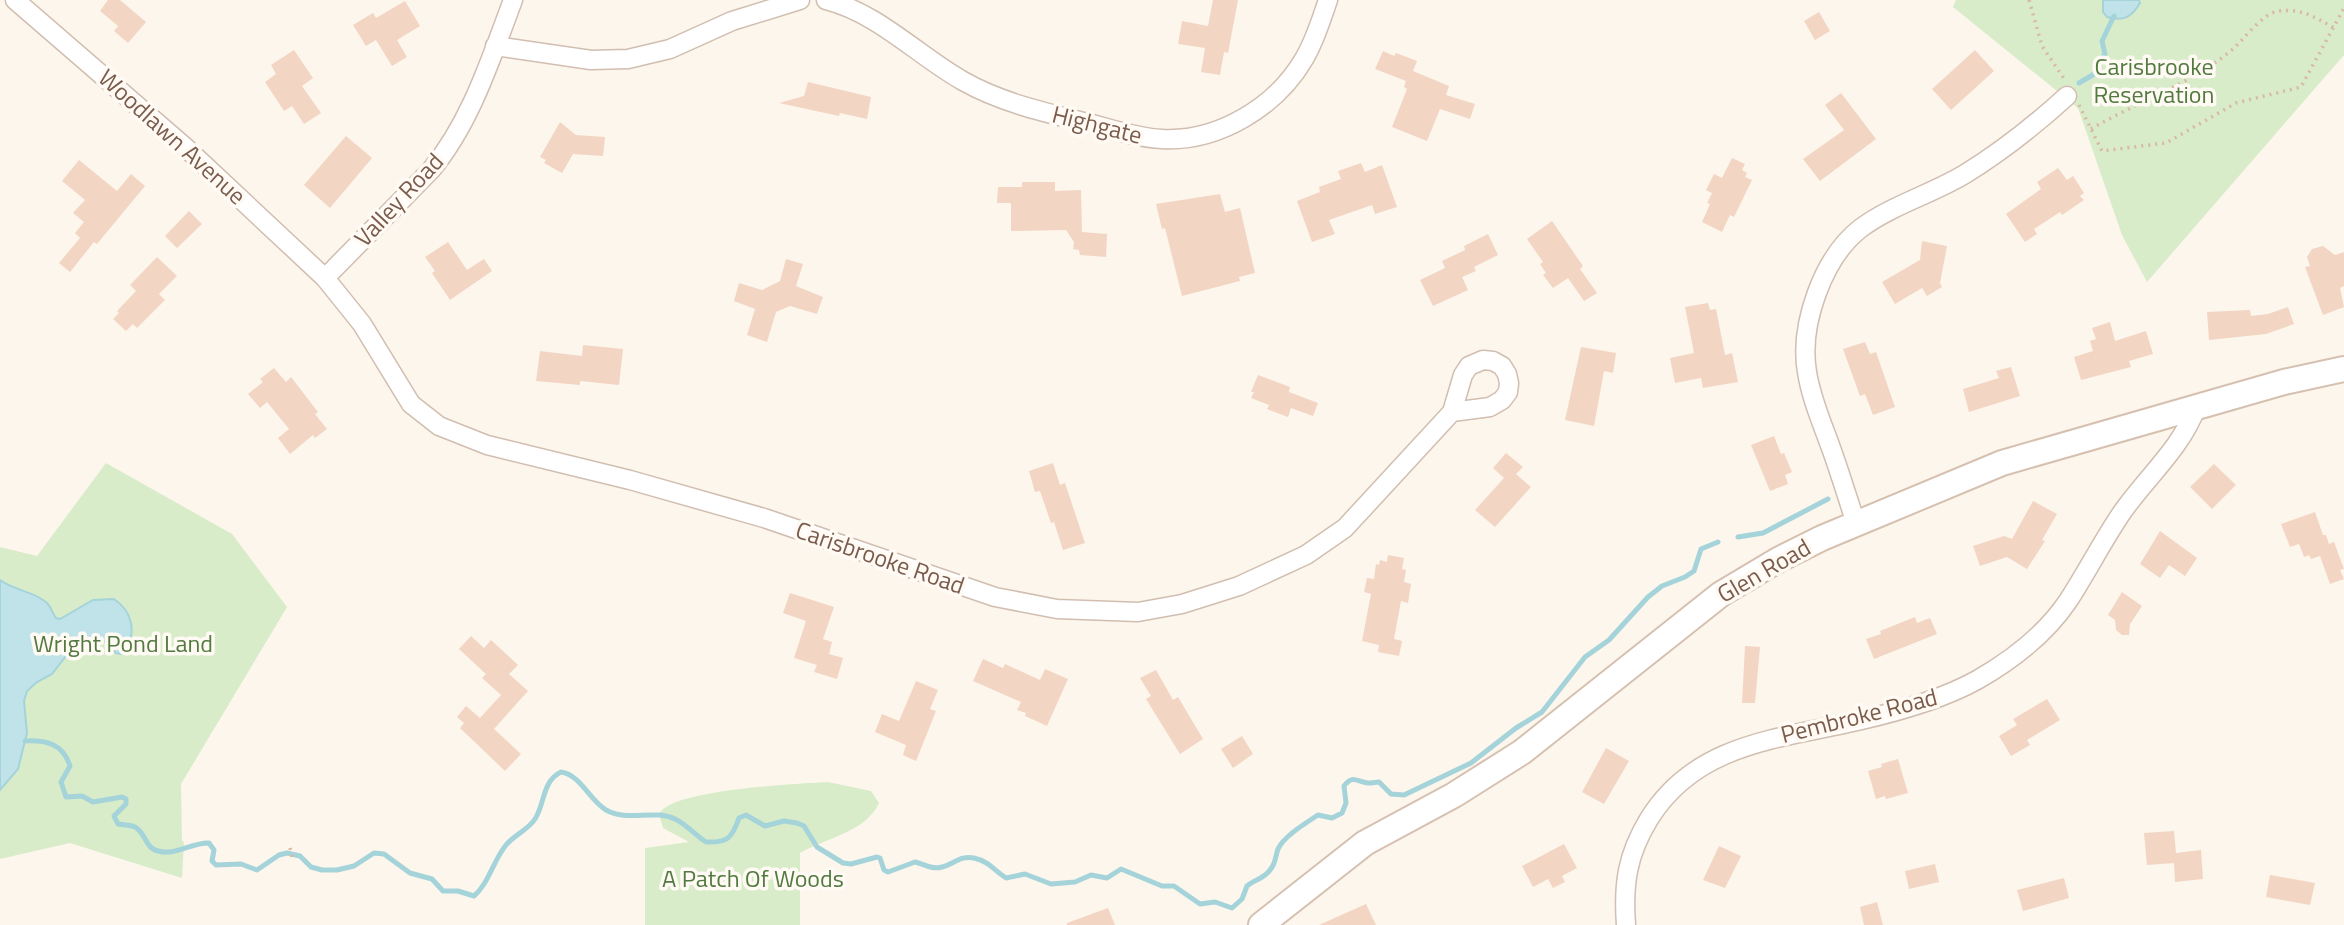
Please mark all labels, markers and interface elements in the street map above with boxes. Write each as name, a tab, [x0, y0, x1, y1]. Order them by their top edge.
park label: Carisbrooke Reservation	[2094, 48, 2214, 112]
street label: Woodlawn Avenue	[91, 60, 255, 213]
street label: Highgate	[1048, 95, 1146, 153]
street label: Valley Road	[345, 144, 451, 254]
street label: Carisbrooke Road	[791, 511, 970, 603]
street label: Glen Road	[1710, 529, 1817, 611]
park label: Wright Pond Land	[33, 625, 213, 661]
street label: Pembroke Road	[1777, 678, 1941, 752]
park label: A Patch Of Woods	[662, 860, 844, 896]

